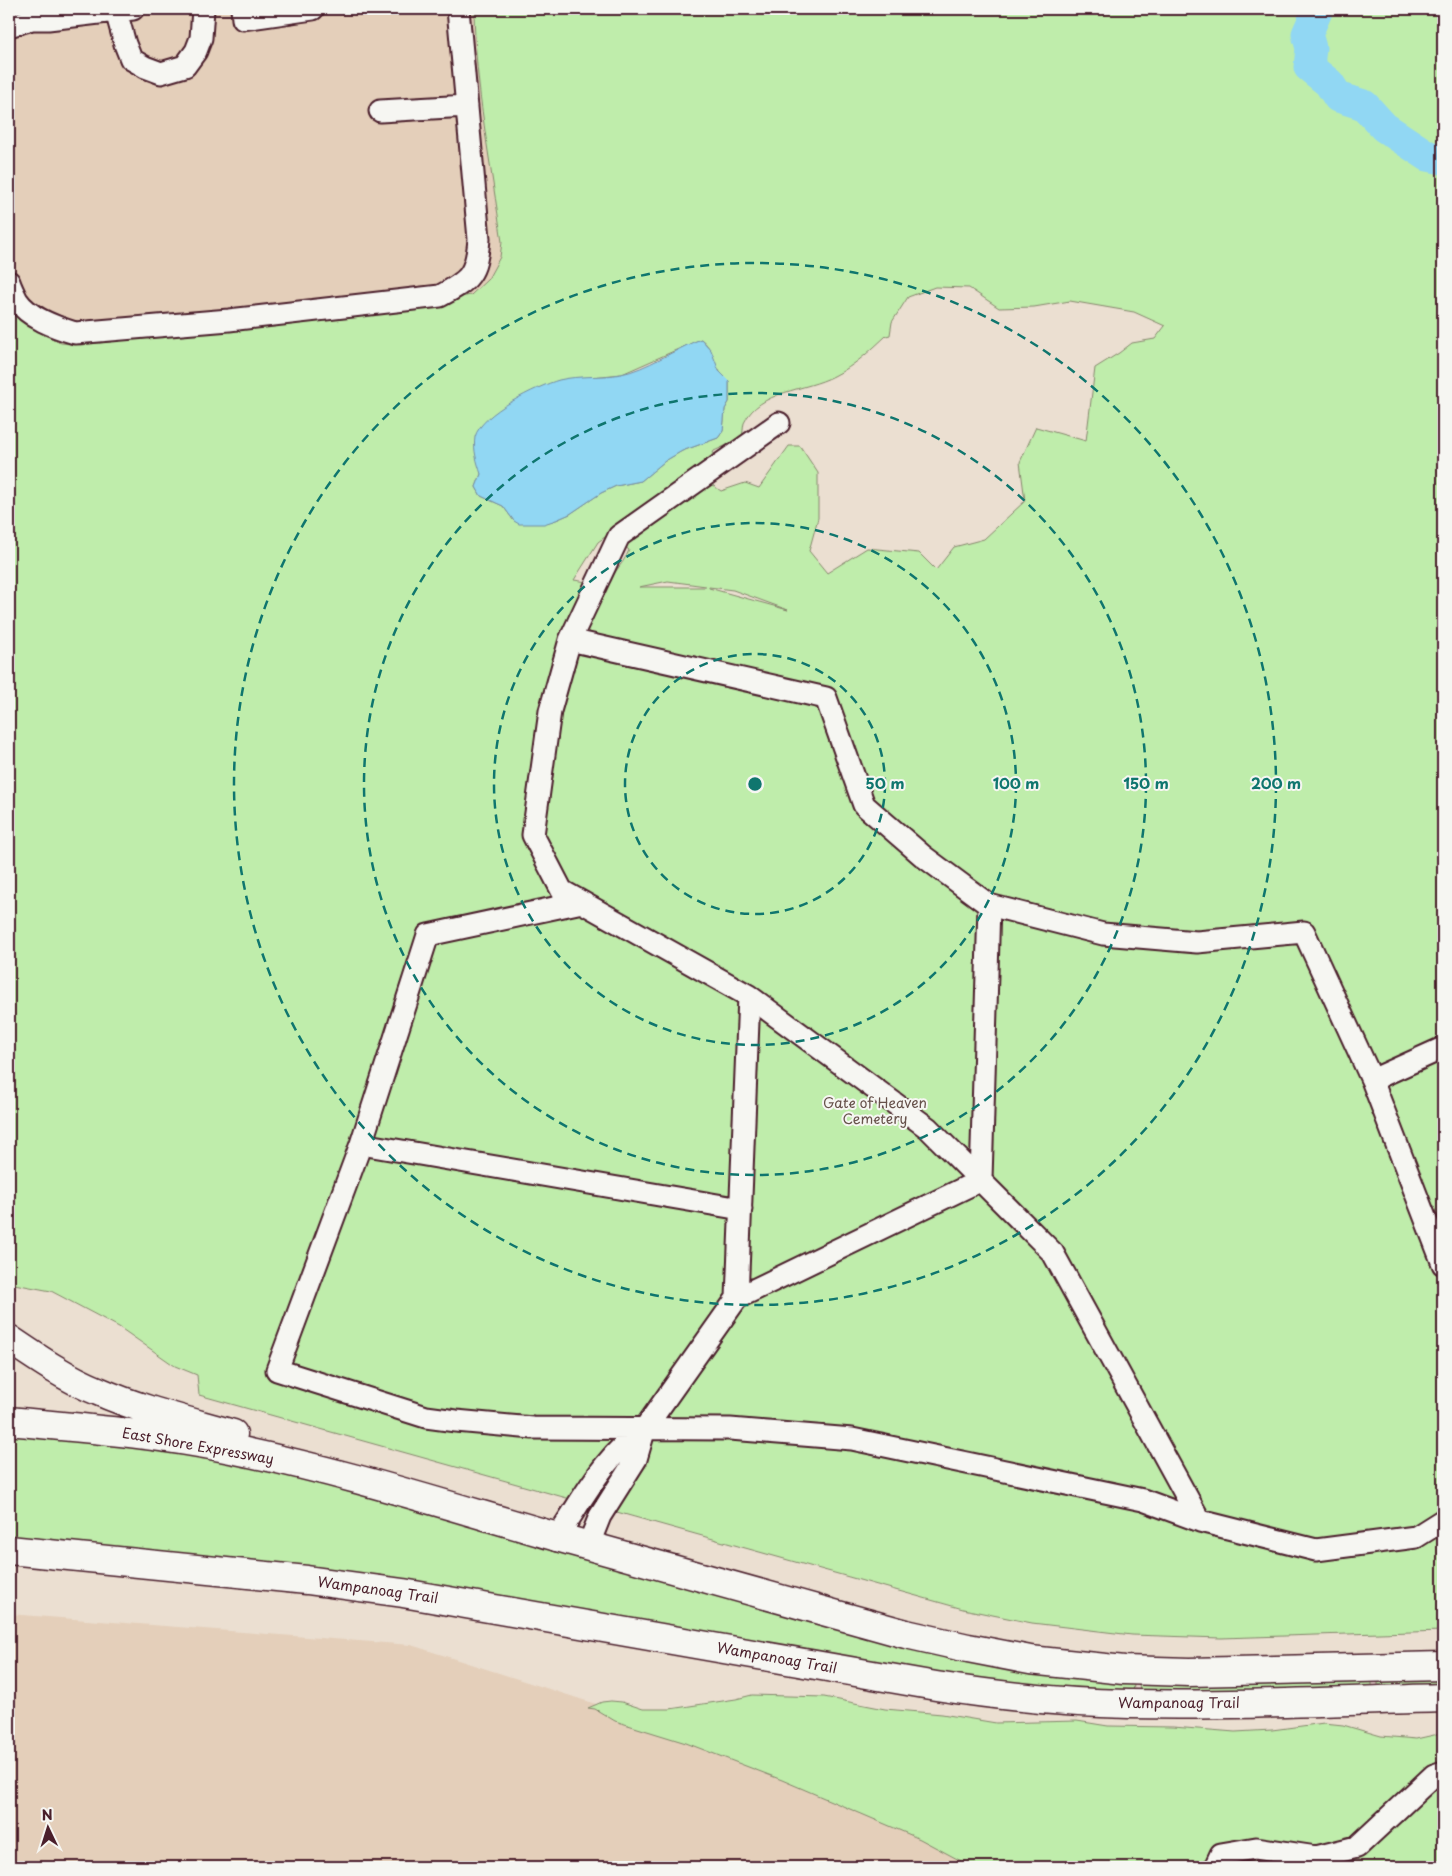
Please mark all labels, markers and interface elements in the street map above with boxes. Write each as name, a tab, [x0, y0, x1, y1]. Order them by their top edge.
text: 50 m	[866, 771, 904, 794]
text: 100 m	[993, 771, 1039, 794]
text: 150 m	[1123, 771, 1169, 794]
text: 200 m	[1251, 771, 1301, 794]
centre of rings	[746, 775, 764, 793]
park label: Gate of Heaven Cemetery	[823, 1092, 927, 1129]
street label: East Shore Expressway	[121, 1422, 276, 1469]
street label: Wampanoag Trail	[316, 1571, 440, 1608]
street label: Wampanoag Trail	[715, 1637, 839, 1678]
street label: Wampanoag Trail	[1118, 1692, 1240, 1713]
north arrow	[22, 1804, 72, 1854]
text: N	[41, 1804, 53, 1825]

